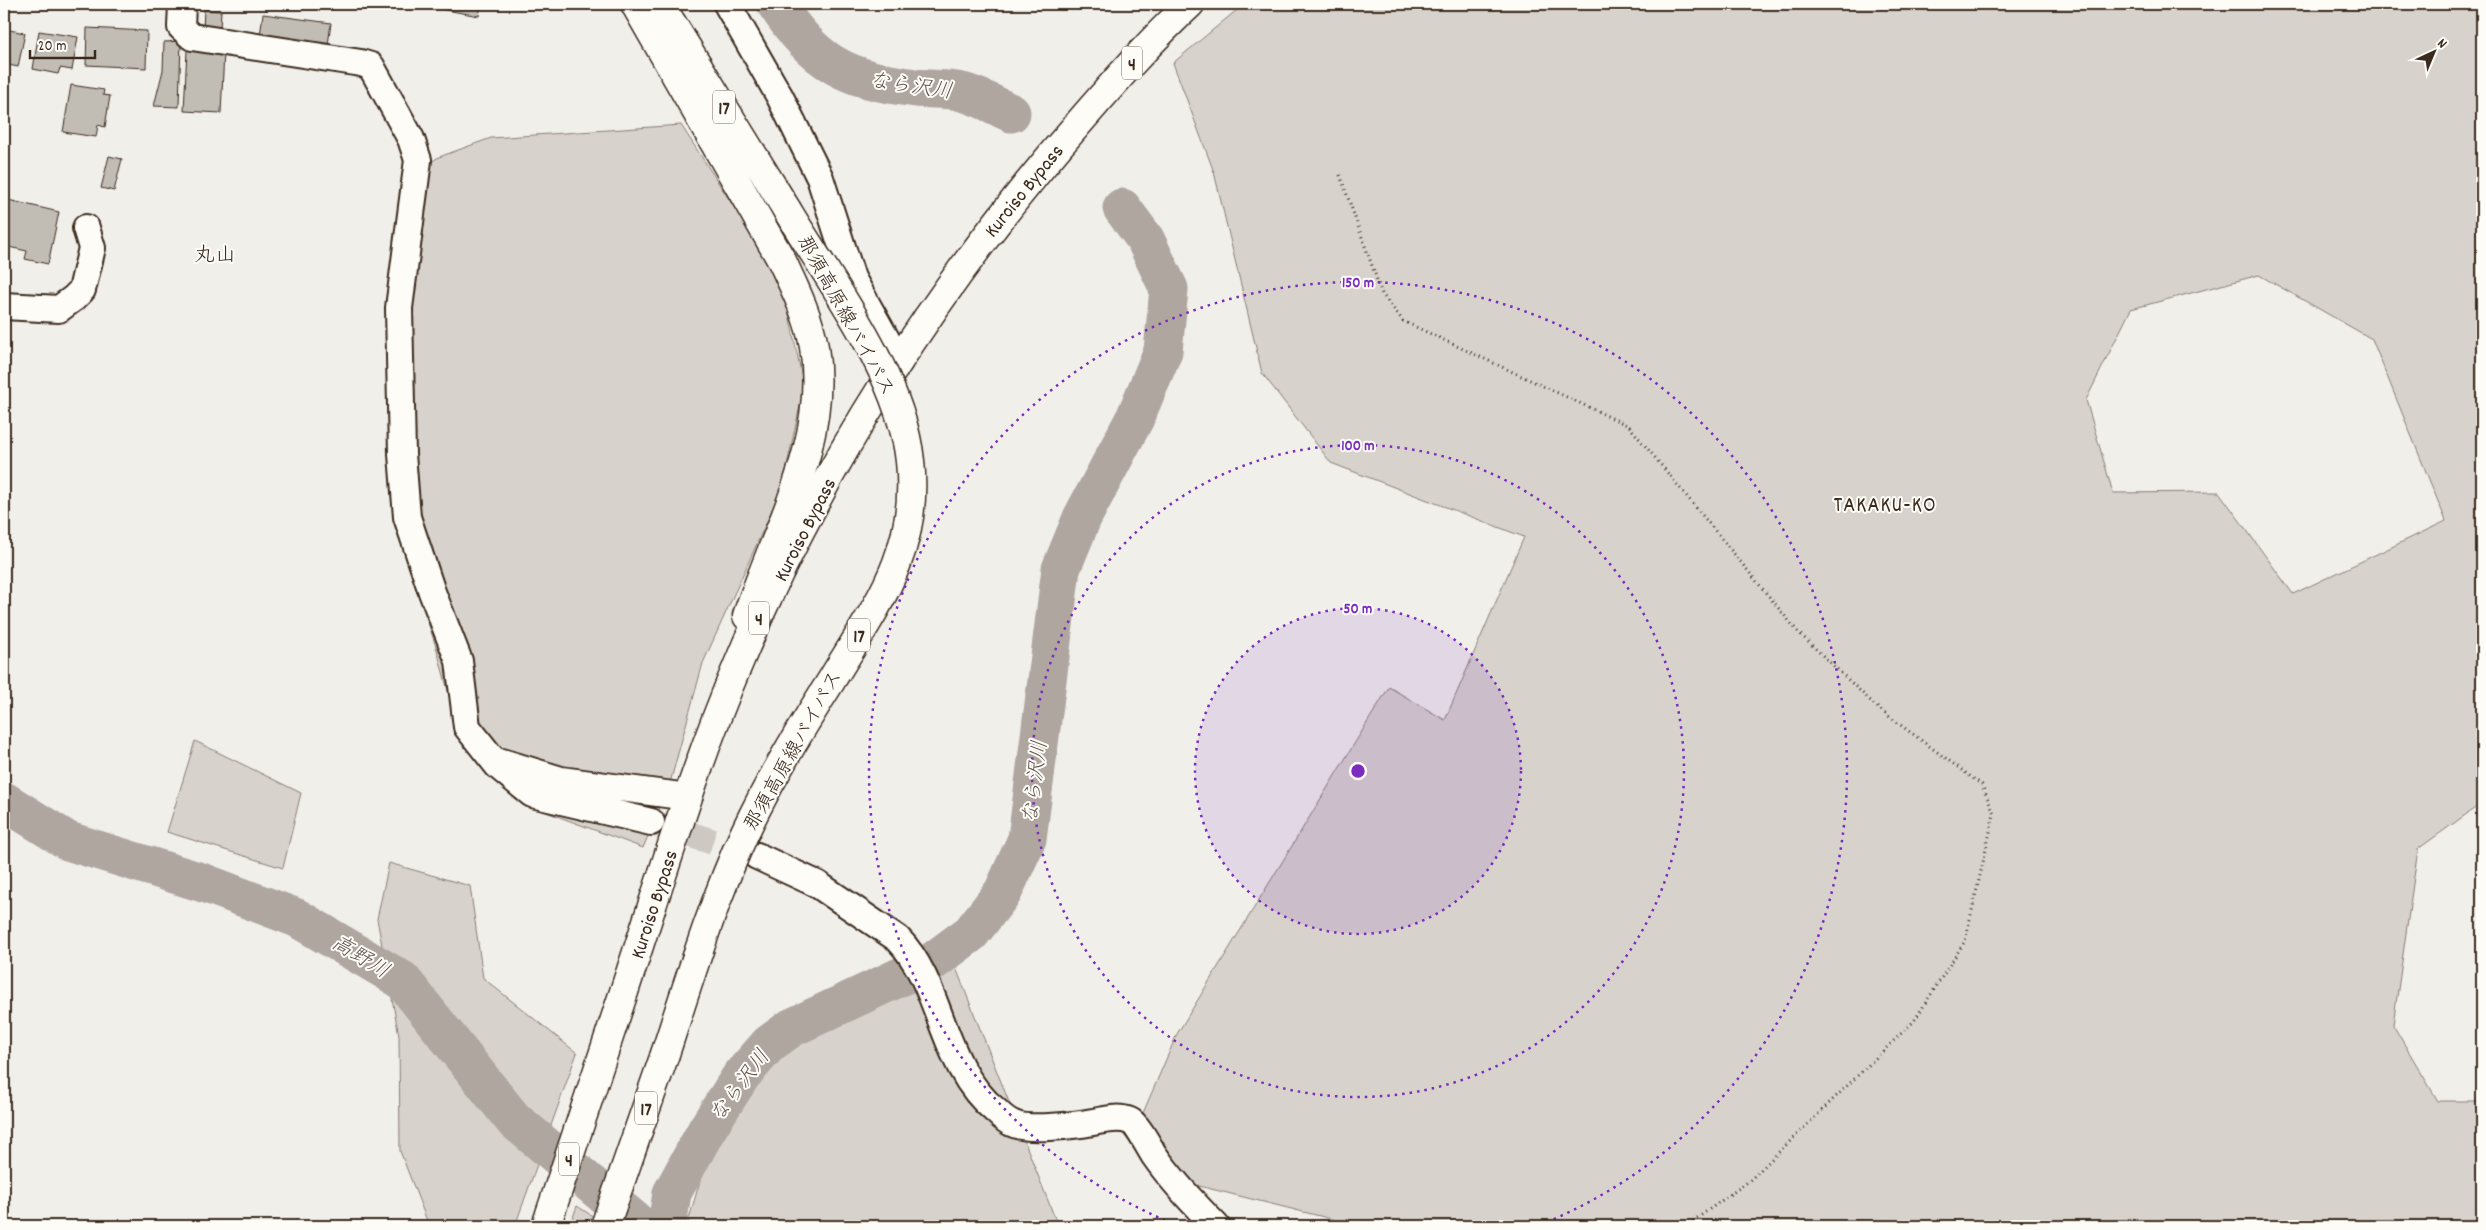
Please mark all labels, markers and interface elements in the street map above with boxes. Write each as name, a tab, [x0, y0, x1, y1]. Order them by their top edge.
scale bar	[30, 28, 95, 60]
north arrow	[2408, 28, 2458, 78]
text: N	[2432, 34, 2451, 54]
text: 20 m	[38, 36, 66, 58]
road number: 4	[1122, 46, 1142, 80]
water label: なら沢川	[867, 67, 954, 109]
road number: 17	[713, 90, 735, 124]
street label: Kuroiso Bypass	[979, 139, 1072, 245]
street label: 那須高原線バイパス	[789, 231, 900, 402]
district label: 丸山	[194, 242, 236, 272]
text: 150 m	[1342, 273, 1374, 295]
text: 100 m	[1341, 436, 1375, 458]
street label: Kuroiso Bypass	[769, 474, 845, 587]
district label: TAKAKU-KO	[1833, 491, 1937, 522]
text: 50 m	[1344, 599, 1372, 621]
road number: 4	[749, 602, 769, 634]
road number: 17	[848, 618, 870, 652]
street label: 那須高原線バイパス	[739, 666, 850, 837]
water label: なら沢川	[1017, 739, 1057, 826]
centre of rings	[1349, 762, 1367, 780]
street label: Kuroiso Bypass	[625, 847, 687, 963]
water label: 高野川	[325, 929, 394, 988]
water label: なら沢川	[704, 1044, 779, 1129]
road number: 17	[635, 1092, 657, 1124]
road number: 4	[559, 1142, 579, 1176]

